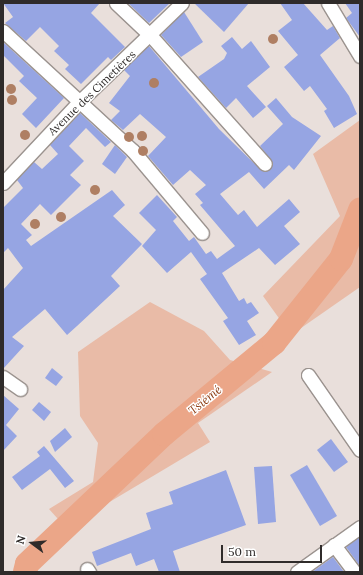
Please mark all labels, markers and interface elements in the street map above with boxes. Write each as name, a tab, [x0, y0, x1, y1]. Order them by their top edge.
street label: Avenue des Cimetières	[46, 48, 138, 138]
water label: Tsiémé	[186, 382, 224, 418]
north arrow	[12, 523, 52, 563]
text: N	[13, 534, 28, 546]
scale bar	[223, 537, 324, 563]
text: 50 m	[228, 544, 256, 559]

